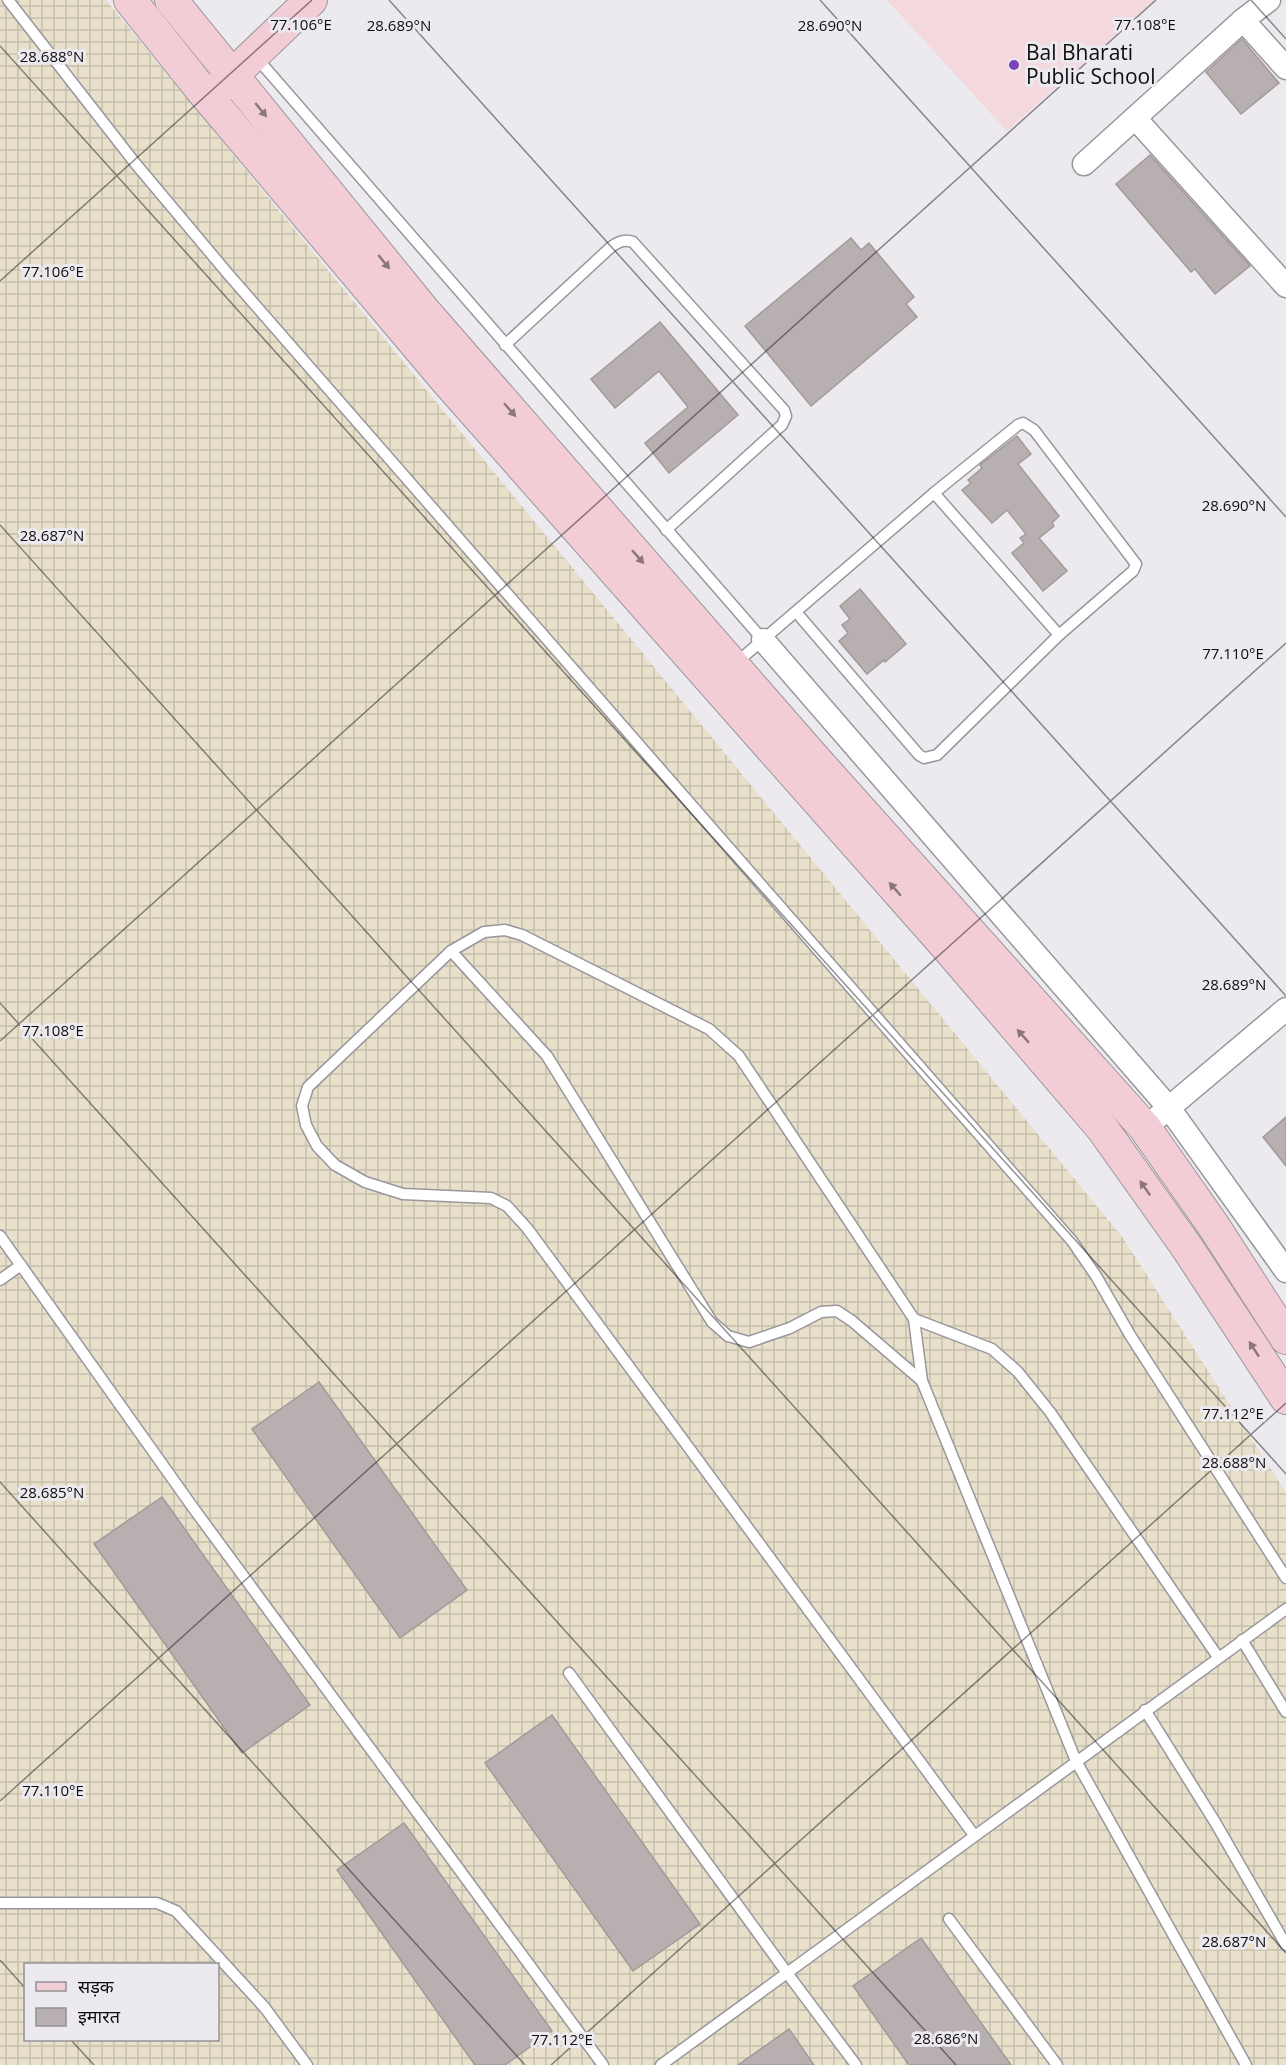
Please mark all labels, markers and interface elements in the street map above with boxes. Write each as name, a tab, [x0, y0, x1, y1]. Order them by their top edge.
text: 77.106°E	[270, 14, 332, 34]
text: 77.108°E	[1114, 14, 1176, 34]
text: 28.689°N	[367, 15, 431, 35]
text: 28.690°N	[798, 15, 862, 35]
place label: Bal Bharati Public School	[1026, 38, 1156, 90]
text: 28.688°N	[20, 46, 84, 66]
marker: Bal Bharati Public School	[1007, 58, 1021, 72]
one-way arrow	[255, 102, 268, 118]
one-way arrow	[377, 254, 390, 270]
text: 77.106°E	[22, 261, 84, 281]
one-way arrow	[503, 402, 516, 417]
text: 28.690°N	[1202, 495, 1266, 515]
text: 28.687°N	[20, 525, 84, 545]
one-way arrow	[631, 549, 644, 564]
text: 77.110°E	[1202, 643, 1264, 663]
one-way arrow	[888, 881, 902, 896]
text: 28.689°N	[1202, 974, 1266, 994]
text: 77.108°E	[22, 1020, 84, 1040]
one-way arrow	[1017, 1029, 1030, 1044]
one-way arrow	[1140, 1180, 1151, 1196]
one-way arrow	[1248, 1342, 1260, 1358]
text: 77.112°E	[1202, 1403, 1264, 1423]
text: 28.688°N	[1202, 1452, 1266, 1472]
text: 28.685°N	[20, 1482, 84, 1502]
text: 77.110°E	[22, 1780, 84, 1800]
text: 28.687°N	[1202, 1931, 1266, 1951]
legend	[24, 1963, 219, 2041]
text: सड़क	[78, 1974, 115, 1998]
text: इमारत	[78, 2004, 121, 2028]
text: 28.686°N	[914, 2028, 978, 2048]
text: 77.112°E	[531, 2029, 593, 2049]

